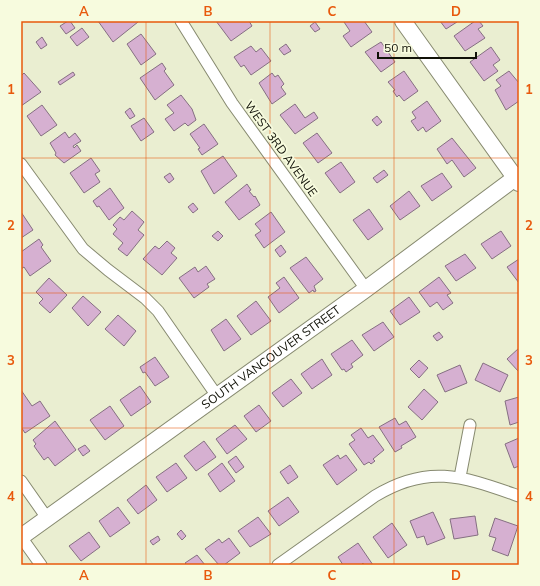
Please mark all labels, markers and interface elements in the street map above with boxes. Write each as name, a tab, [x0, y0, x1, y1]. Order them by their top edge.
text: A	[79, 3, 89, 19]
text: B	[204, 3, 213, 19]
text: C	[328, 3, 337, 19]
text: D	[451, 3, 461, 19]
scale bar	[378, 34, 476, 60]
text: 50 m	[384, 40, 412, 55]
text: 1	[7, 81, 15, 97]
text: 1	[525, 81, 533, 97]
street label: WEST 3RD AVENUE	[242, 98, 321, 199]
text: 2	[7, 217, 15, 233]
text: 2	[525, 217, 533, 233]
street label: SOUTH VANCOUVER STREET	[198, 301, 344, 412]
text: 3	[7, 352, 15, 368]
text: 3	[525, 352, 533, 368]
text: 4	[7, 488, 15, 504]
text: 4	[525, 488, 533, 504]
text: A	[79, 567, 89, 583]
text: B	[204, 567, 213, 583]
text: C	[328, 567, 337, 583]
text: D	[451, 567, 461, 583]

